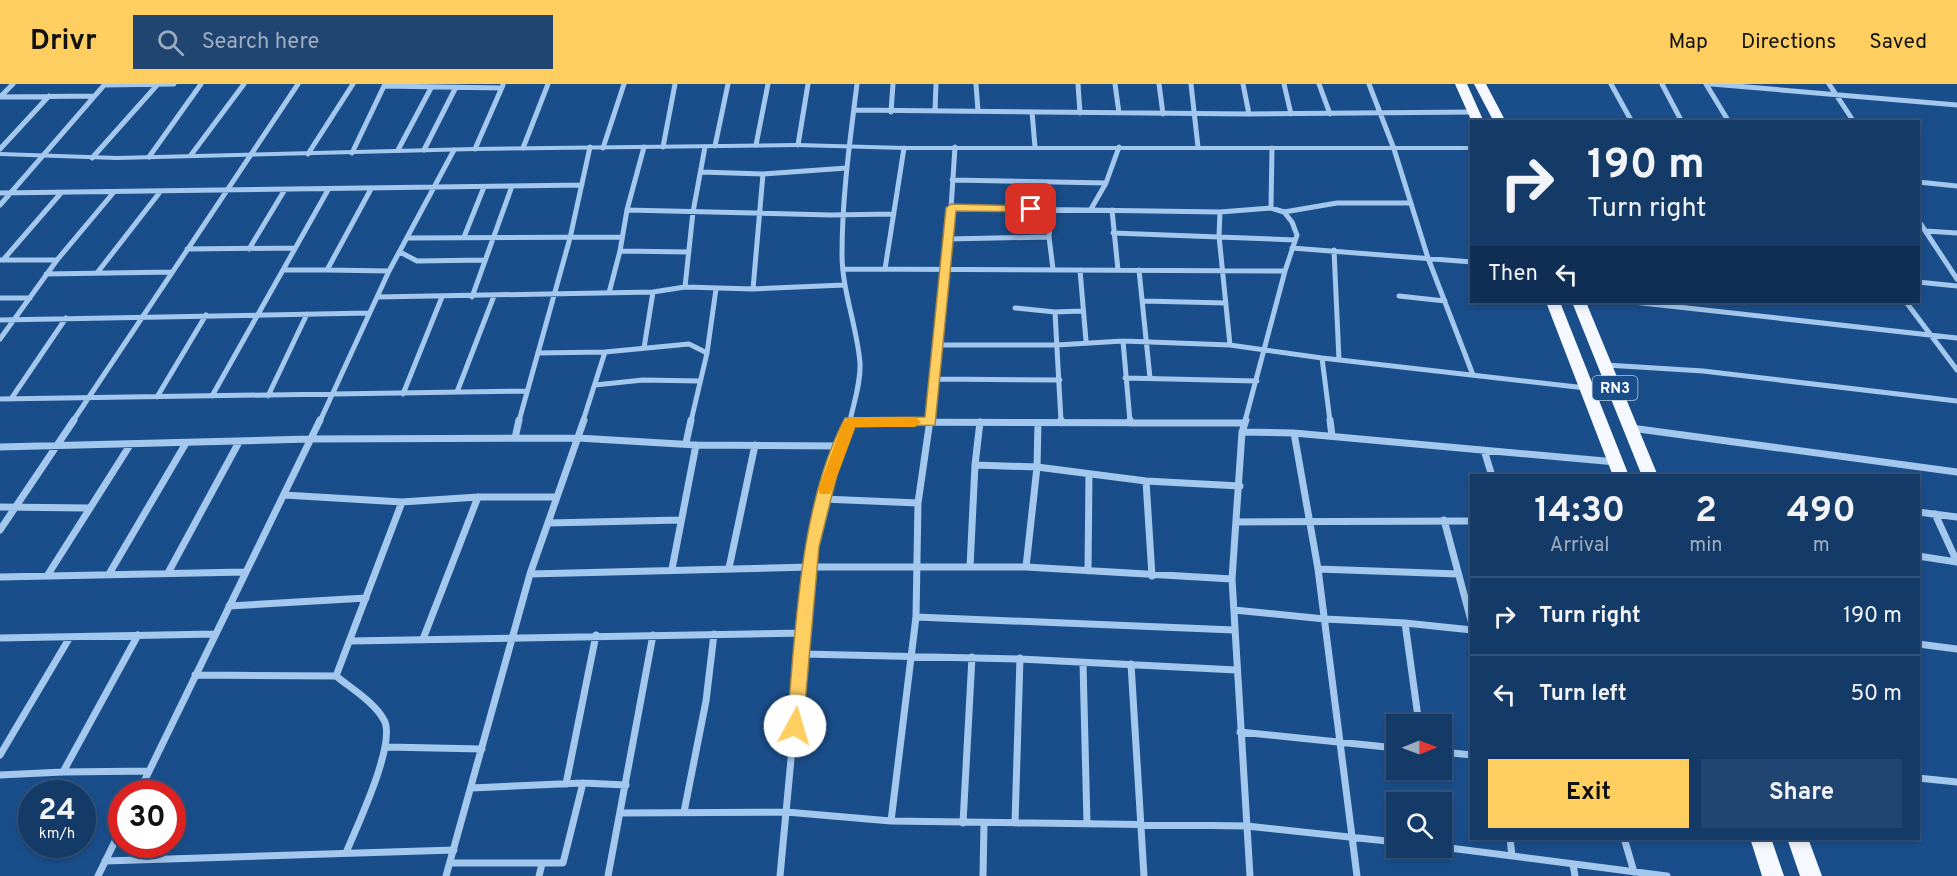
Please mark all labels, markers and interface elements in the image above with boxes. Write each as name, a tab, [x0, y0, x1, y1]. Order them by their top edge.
search box	[133, 15, 553, 69]
text: Drivr	[30, 24, 97, 60]
icon: search	[154, 26, 187, 59]
text: Search here	[202, 29, 319, 56]
text: Map	[1668, 29, 1708, 56]
text: Directions	[1741, 29, 1836, 56]
text: Saved	[1869, 29, 1927, 56]
text: 190 m	[1587, 140, 1705, 193]
icon: right	[1488, 144, 1566, 222]
pin	[1005, 183, 1056, 234]
icon: arrive	[1014, 192, 1047, 225]
text: Turn right	[1587, 192, 1706, 226]
icon: left	[1550, 258, 1583, 291]
text: Then	[1488, 261, 1538, 288]
road number: RN3	[1592, 376, 1638, 400]
text: 14:30	[1534, 489, 1625, 535]
text: 2	[1695, 489, 1717, 535]
text: 490	[1787, 489, 1856, 535]
text: Arrival	[1550, 533, 1609, 559]
text: min	[1689, 533, 1723, 559]
text: m	[1813, 533, 1830, 559]
icon: right	[1488, 600, 1521, 633]
text: Turn right	[1539, 603, 1641, 630]
text: 190 m	[1843, 603, 1902, 630]
icon: left	[1488, 678, 1521, 711]
text: Turn left	[1539, 681, 1627, 708]
text: 50 m	[1850, 681, 1902, 708]
position arrow	[763, 694, 827, 758]
north arrow	[1386, 714, 1452, 780]
map controls	[1386, 714, 1452, 858]
button: Exit	[1488, 759, 1689, 828]
button: Share	[1701, 759, 1902, 828]
speed limit sign: 30	[108, 780, 186, 858]
button: search	[1386, 792, 1452, 858]
text: 24	[38, 793, 76, 830]
text: km/h	[39, 825, 75, 844]

